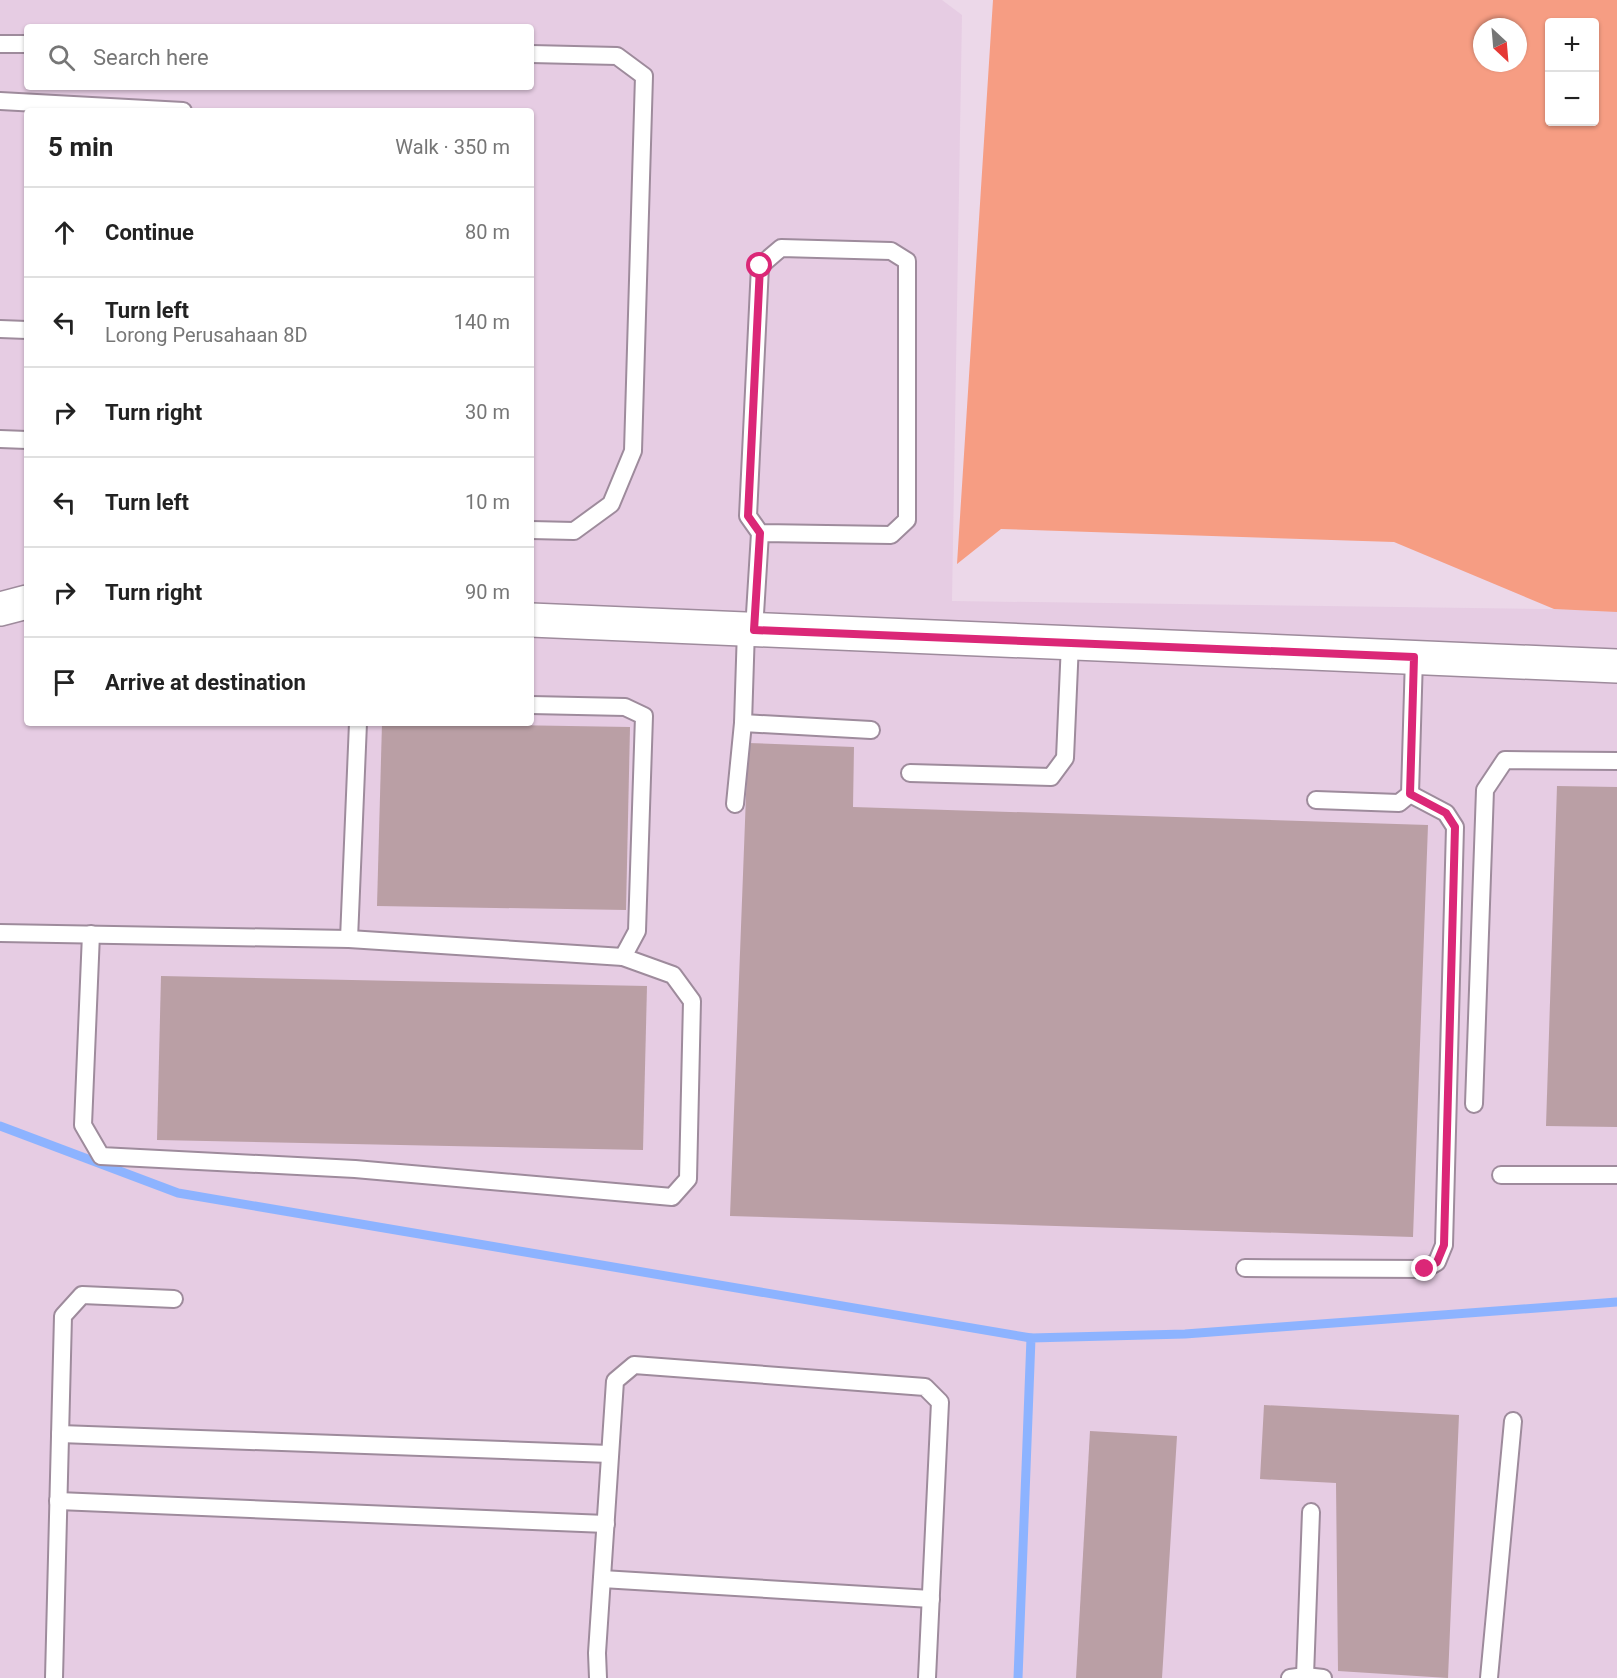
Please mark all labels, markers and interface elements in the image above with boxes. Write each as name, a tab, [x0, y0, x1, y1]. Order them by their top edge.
north arrow	[1473, 18, 1527, 72]
map controls	[1545, 18, 1599, 126]
button: +	[1545, 18, 1599, 72]
search box	[24, 24, 534, 90]
icon: search	[45, 41, 78, 74]
text: Search here	[93, 45, 209, 70]
button: −	[1545, 72, 1599, 126]
text: 5 min	[48, 132, 113, 162]
text: Walk · 350 m	[395, 135, 510, 159]
icon: ahead	[48, 216, 81, 249]
text: Continue	[105, 220, 194, 245]
text: 80 m	[465, 220, 510, 244]
route start	[746, 252, 772, 278]
text: Turn left	[105, 298, 189, 323]
icon: left	[48, 306, 81, 339]
text: 140 m	[454, 310, 510, 334]
text: Lorong Perusahaan 8D	[105, 323, 308, 347]
icon: right	[48, 396, 81, 429]
text: Turn right	[105, 400, 202, 425]
text: 30 m	[465, 400, 510, 424]
icon: left	[48, 486, 81, 519]
text: Turn left	[105, 490, 189, 515]
text: 10 m	[465, 490, 510, 514]
icon: right	[48, 576, 81, 609]
text: Turn right	[105, 580, 202, 605]
text: 90 m	[465, 580, 510, 604]
icon: arrive	[48, 666, 81, 699]
text: Arrive at destination	[105, 670, 306, 695]
route end	[1411, 1255, 1437, 1281]

